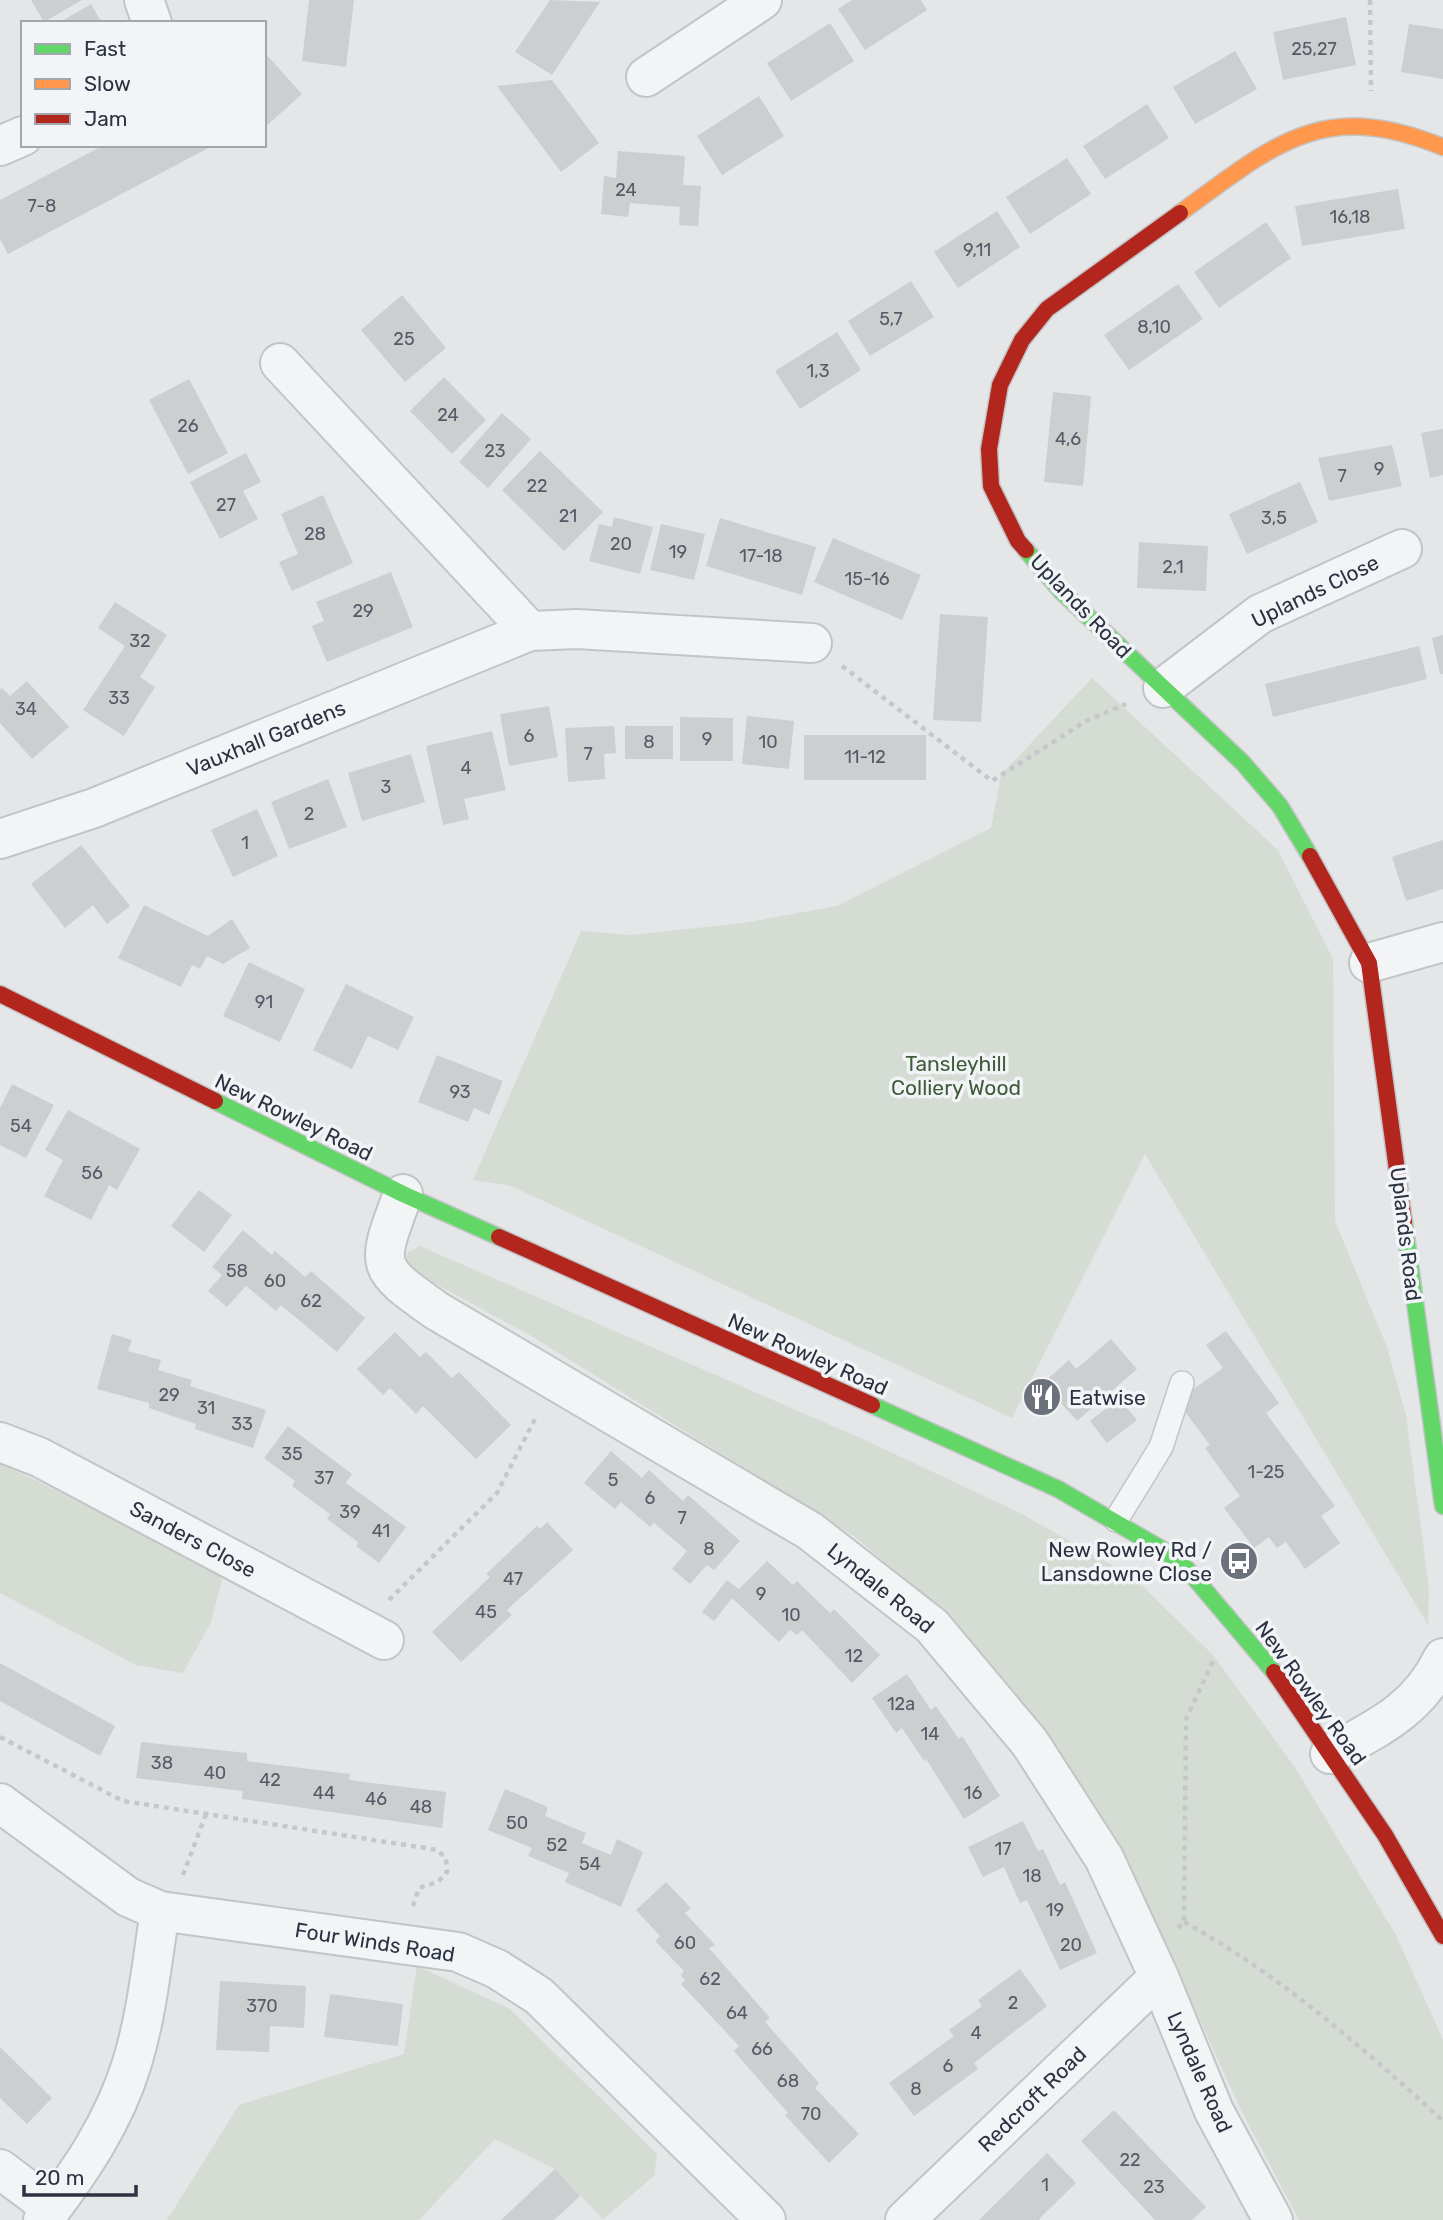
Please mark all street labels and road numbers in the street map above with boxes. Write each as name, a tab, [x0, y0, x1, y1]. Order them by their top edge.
street label: Uplands Road	[1025, 549, 1137, 663]
street label: Uplands Close	[1247, 549, 1383, 633]
street label: Vauxhall Gardens	[183, 695, 349, 781]
street label: New Rowley Road	[211, 1068, 377, 1166]
street label: Uplands Road	[1385, 1166, 1427, 1302]
street label: New Rowley Road	[724, 1308, 892, 1400]
street label: Sanders Close	[126, 1495, 260, 1583]
street label: Lyndale Road	[823, 1537, 939, 1639]
street label: New Rowley Road	[1250, 1616, 1372, 1770]
street label: Four Winds Road	[293, 1917, 457, 1967]
street label: Lyndale Road	[1162, 2008, 1238, 2136]
street label: Redcroft Road	[973, 2041, 1091, 2157]

